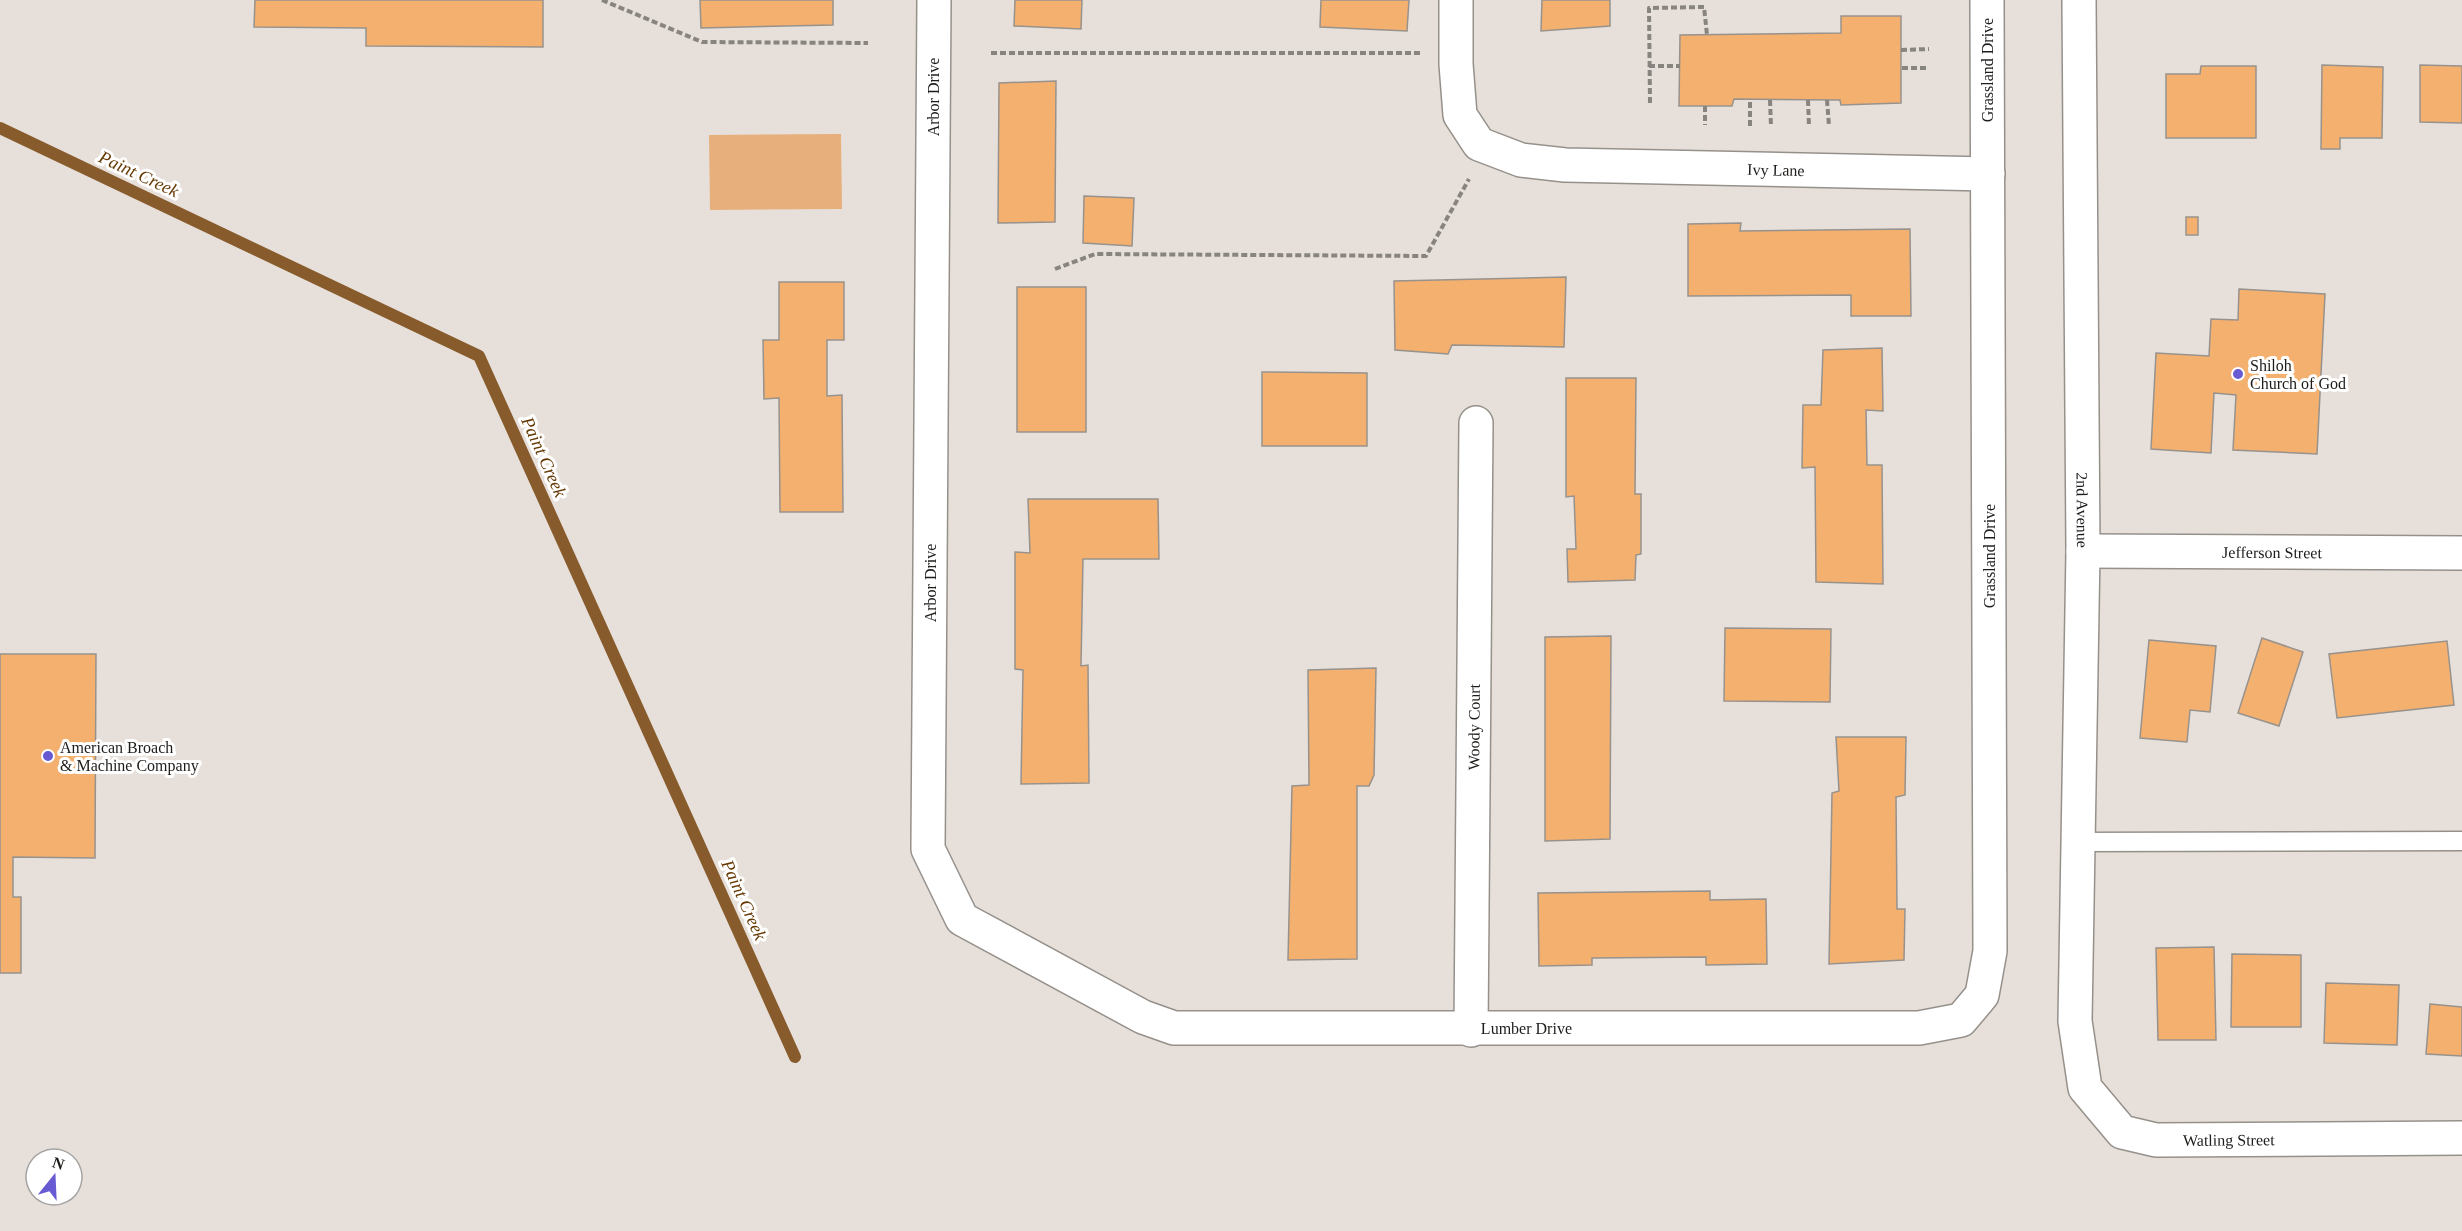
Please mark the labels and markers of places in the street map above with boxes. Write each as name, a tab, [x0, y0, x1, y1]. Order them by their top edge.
place label: Shiloh Church of God	[2250, 357, 2346, 392]
marker: Shiloh Church of God	[2231, 367, 2245, 381]
place label: American Broach & Machine Company	[60, 739, 199, 775]
marker: American Broach & Machine Company	[41, 749, 55, 763]

